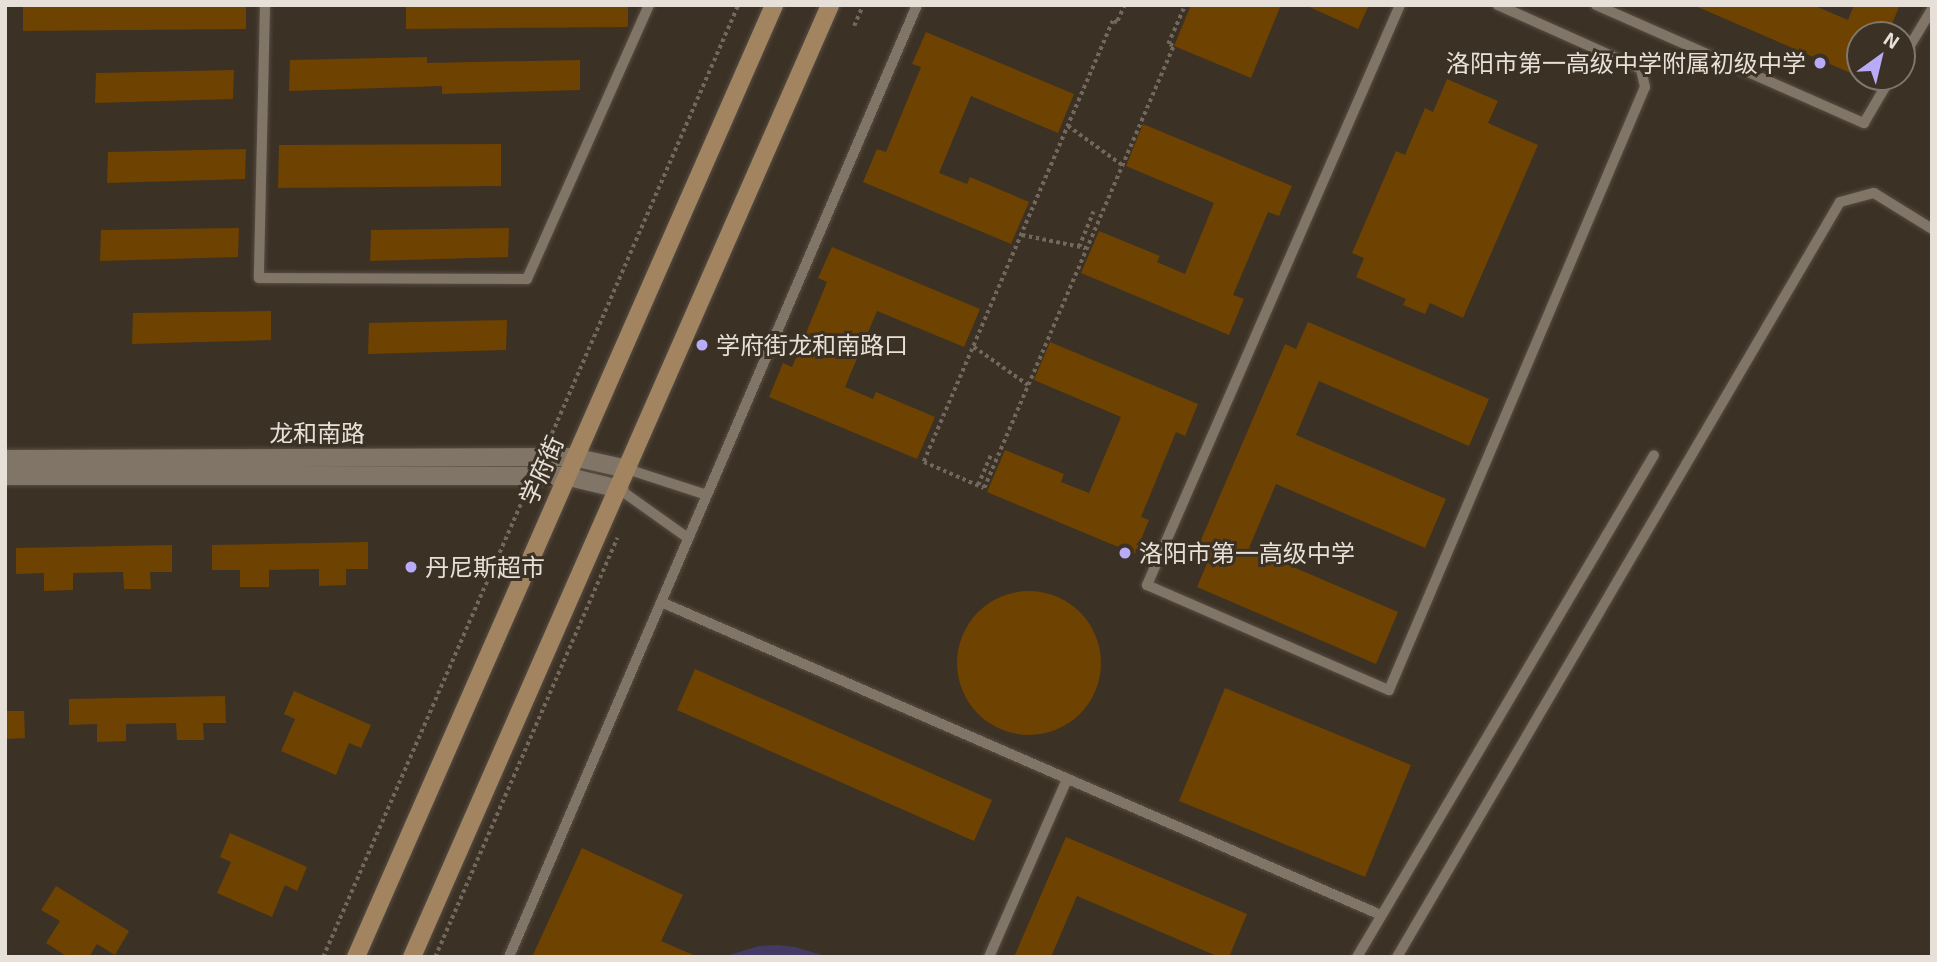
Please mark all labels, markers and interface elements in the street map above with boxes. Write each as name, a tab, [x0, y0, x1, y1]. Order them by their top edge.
north arrow	[1846, 21, 1916, 91]
text: N	[1880, 26, 1904, 53]
place label: 洛阳市第一高级中学附属初级中学	[1446, 49, 1806, 77]
marker: 洛阳市第一高级中学附属初级中学	[1812, 55, 1828, 71]
place label: 学府街龙和南路口	[716, 331, 908, 359]
marker: 学府街龙和南路口	[694, 337, 710, 353]
street label: 龙和南路	[269, 419, 365, 447]
street label: 学府街	[513, 431, 569, 509]
place label: 洛阳市第一高级中学	[1139, 539, 1355, 567]
marker: 洛阳市第一高级中学	[1117, 545, 1133, 561]
place label: 丹尼斯超市	[425, 553, 545, 581]
marker: 丹尼斯超市	[403, 559, 419, 575]

